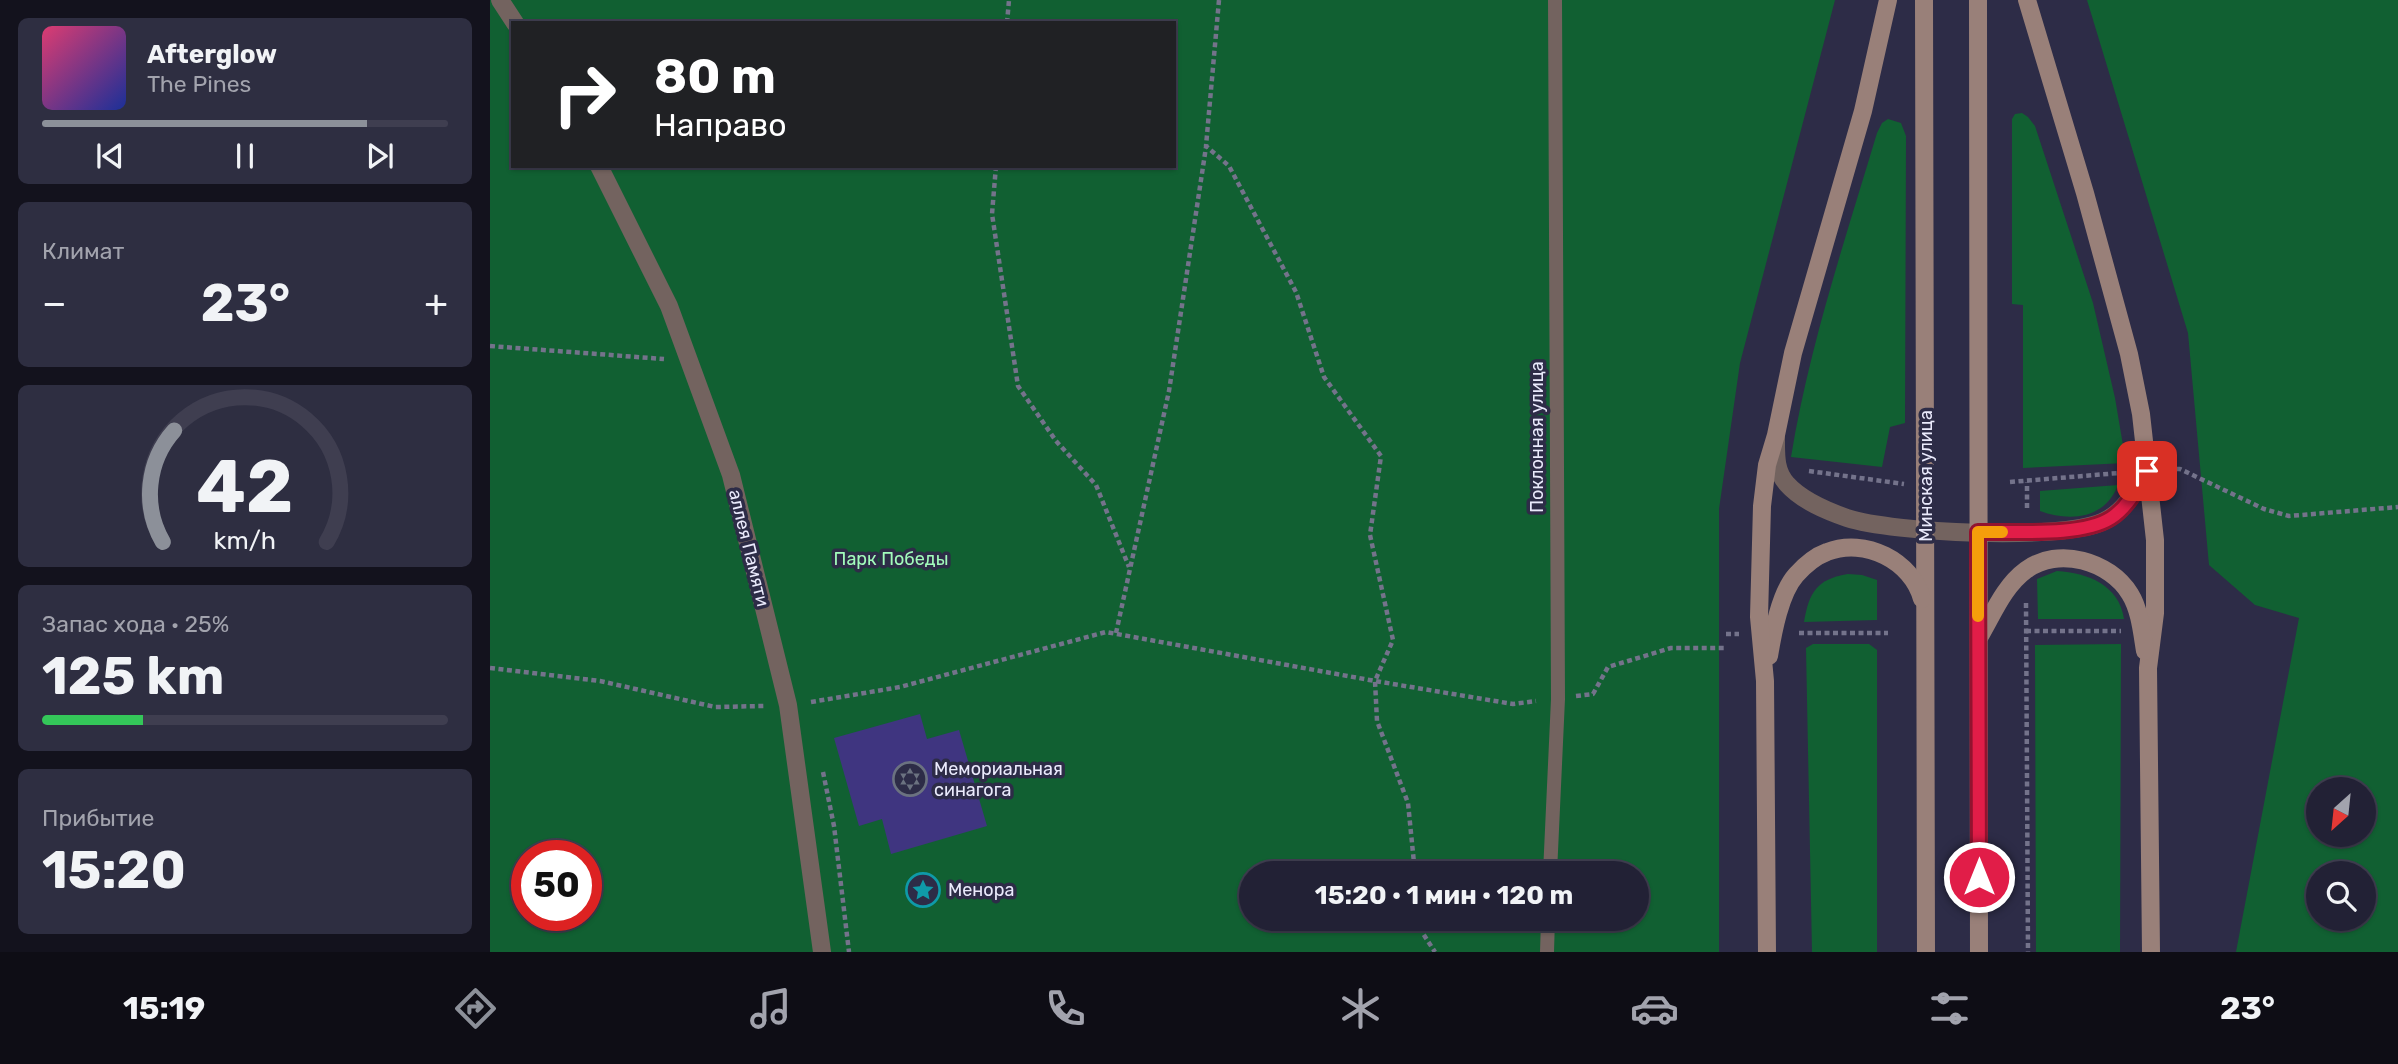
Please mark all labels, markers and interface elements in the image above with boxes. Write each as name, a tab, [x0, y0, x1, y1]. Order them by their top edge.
text: Afterglow	[147, 39, 277, 70]
text: 80 m	[654, 47, 776, 105]
icon: right	[539, 49, 630, 140]
text: The Pines	[147, 70, 251, 98]
text: Направо	[654, 106, 787, 144]
icon: previous	[91, 137, 129, 175]
icon: pause	[226, 137, 264, 175]
icon: next	[361, 137, 399, 175]
text: Климат	[42, 237, 124, 265]
text: 23°	[201, 272, 290, 334]
text: −	[42, 280, 67, 326]
text: +	[424, 280, 448, 326]
street label: Поклонная улица	[1526, 361, 1548, 513]
street label: Минская улица	[1915, 410, 1937, 542]
pin	[2117, 441, 2177, 501]
text: 42	[196, 444, 294, 530]
icon: arrive	[2128, 452, 2166, 490]
street label: аллея Памяти	[724, 487, 774, 609]
text: km/h	[214, 526, 276, 555]
park label: Парк Победы	[834, 548, 948, 570]
text: Запас хода · 25%	[42, 610, 229, 638]
text: 125 km	[42, 645, 224, 707]
place label: Мемориальная синагога	[934, 758, 1063, 801]
synagogue icon: Мемориальная синагога	[891, 760, 929, 798]
north arrow	[2306, 777, 2376, 847]
map controls	[2306, 777, 2376, 931]
text: Прибытие	[42, 804, 154, 832]
text: 15:20	[42, 839, 186, 901]
speed limit sign: 50	[511, 840, 602, 931]
position arrow	[1942, 840, 2016, 914]
button: search	[2306, 861, 2376, 931]
place icon: Менора	[904, 871, 942, 909]
place label: Менора	[948, 879, 1014, 901]
text: 15:20 · 1 мин · 120 m	[1315, 880, 1573, 911]
icon: directions	[451, 984, 500, 1033]
icon: music	[746, 984, 795, 1033]
icon: phone	[1041, 984, 1090, 1033]
icon: climate	[1336, 984, 1385, 1033]
icon: car	[1630, 984, 1679, 1033]
icon: filters	[1925, 984, 1974, 1033]
text: 15:19	[123, 989, 205, 1027]
text: 23°	[2220, 989, 2275, 1027]

